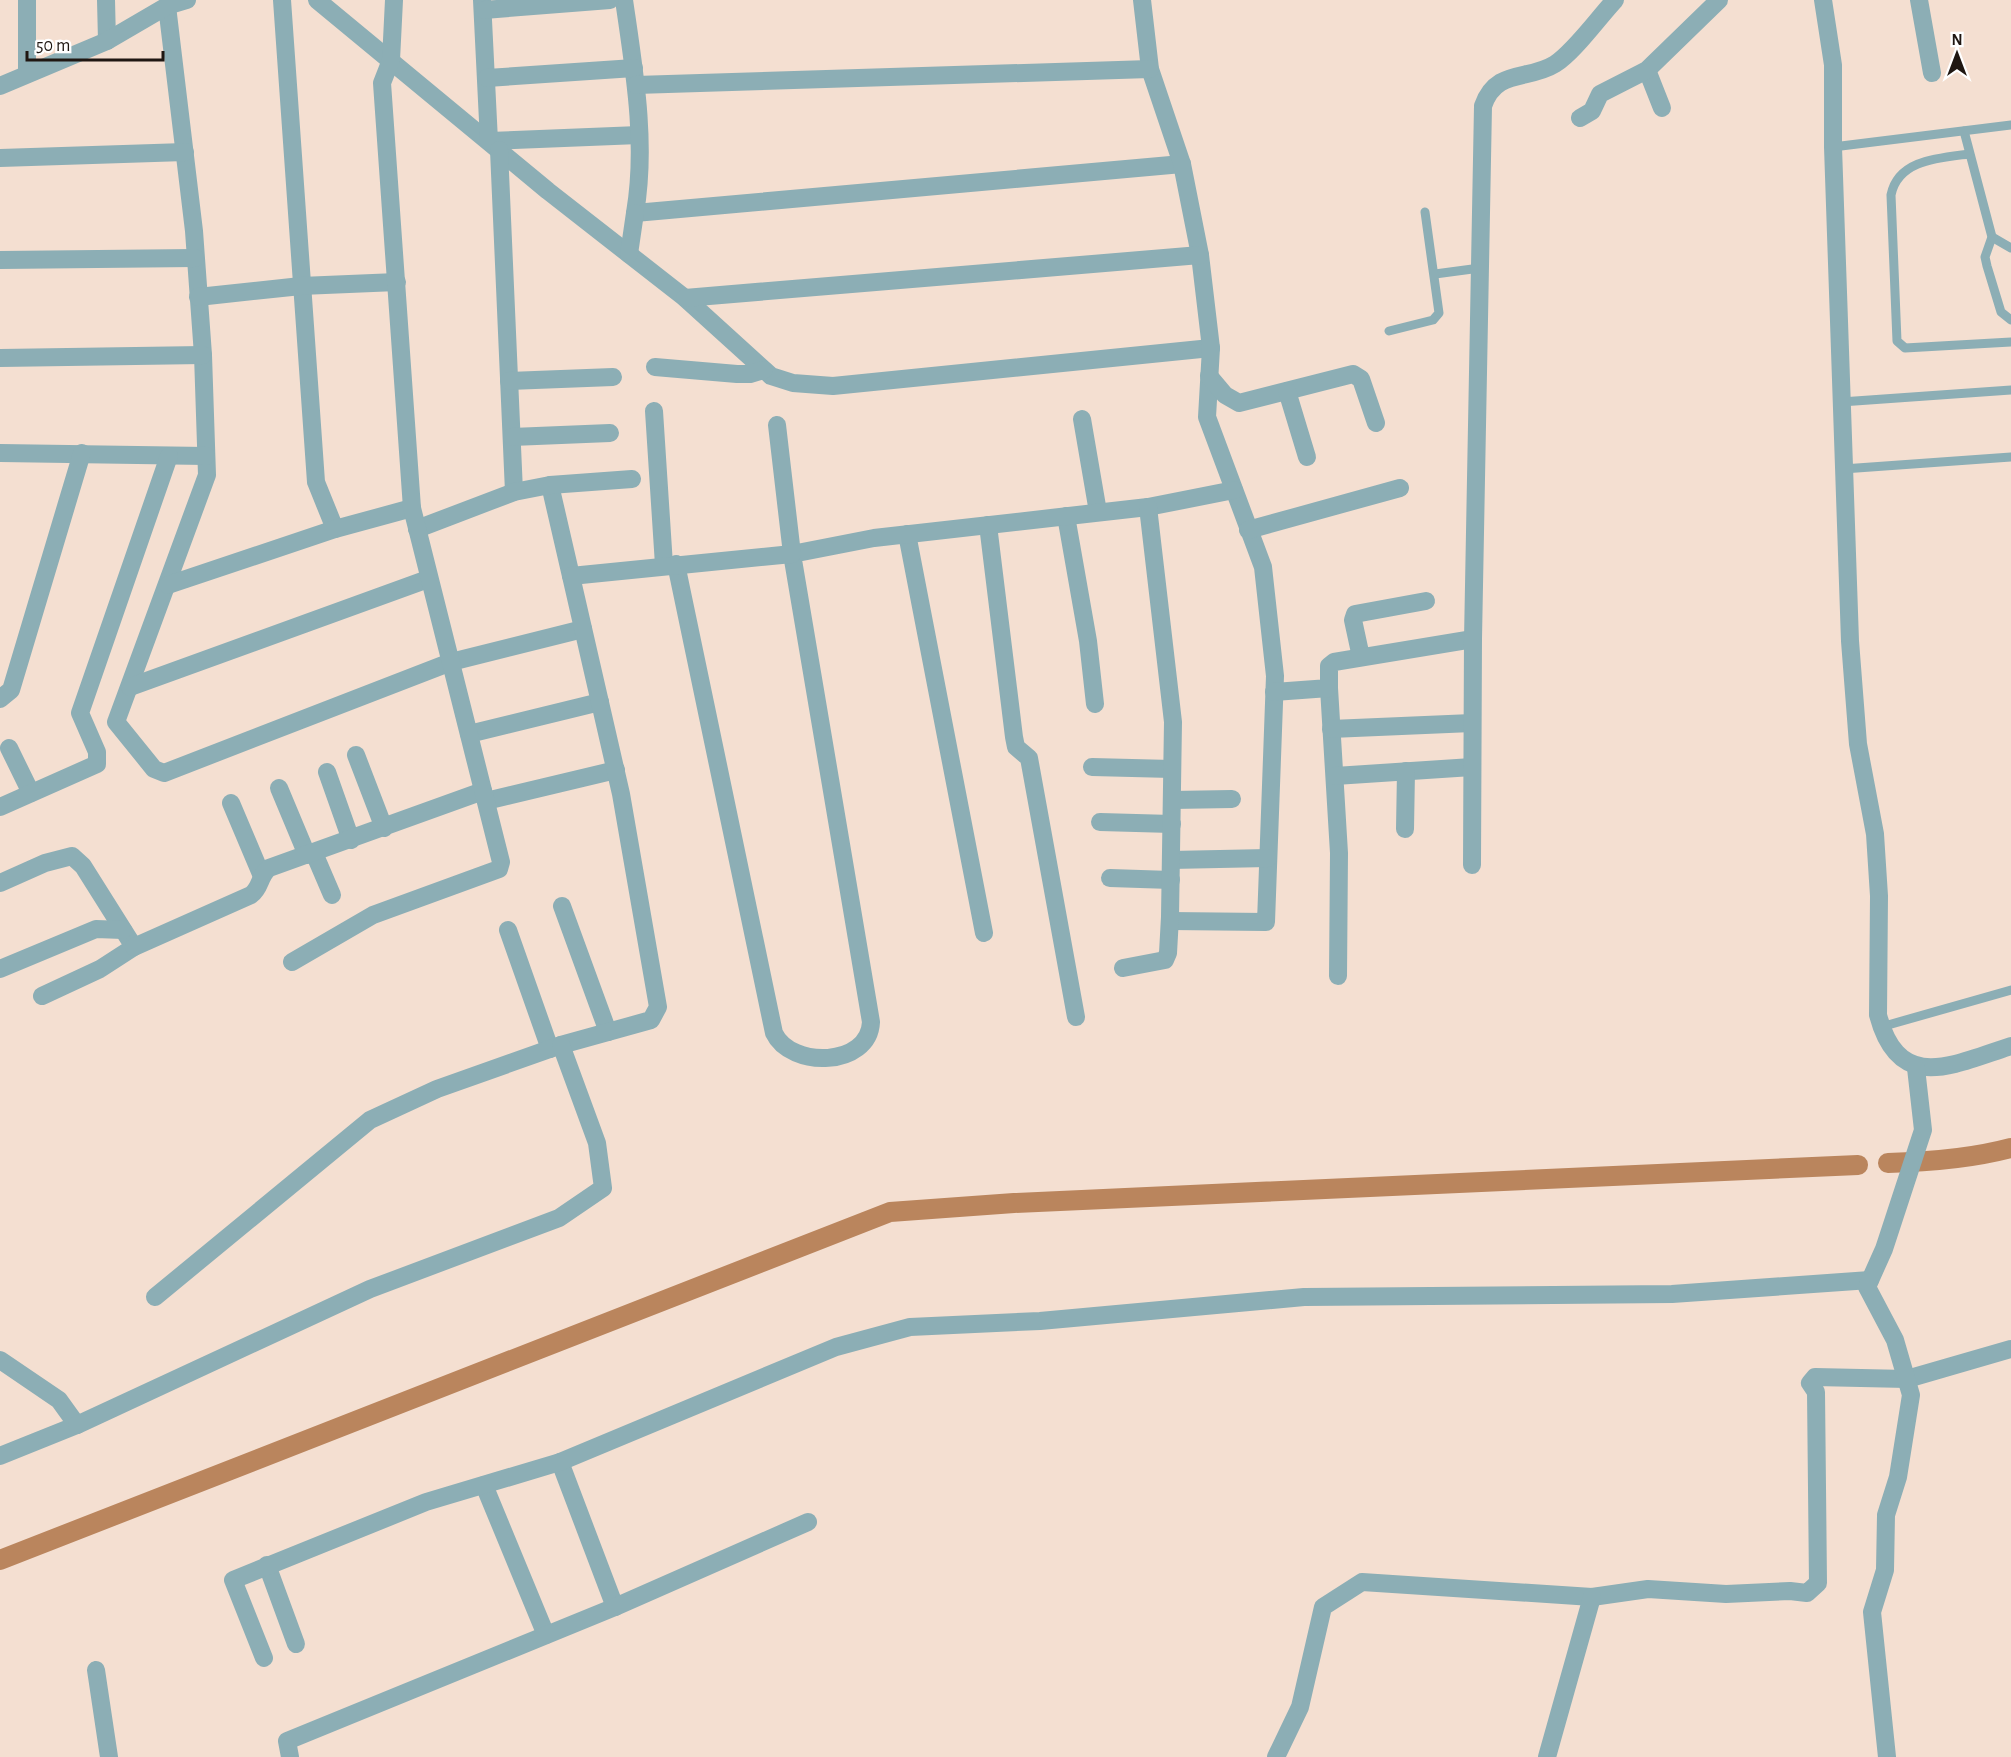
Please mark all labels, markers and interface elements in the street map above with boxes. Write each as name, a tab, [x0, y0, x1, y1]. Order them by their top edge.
scale bar	[27, 24, 164, 62]
north arrow	[1927, 24, 1987, 84]
text: N	[1951, 32, 1963, 48]
text: 50 m	[36, 37, 70, 55]

